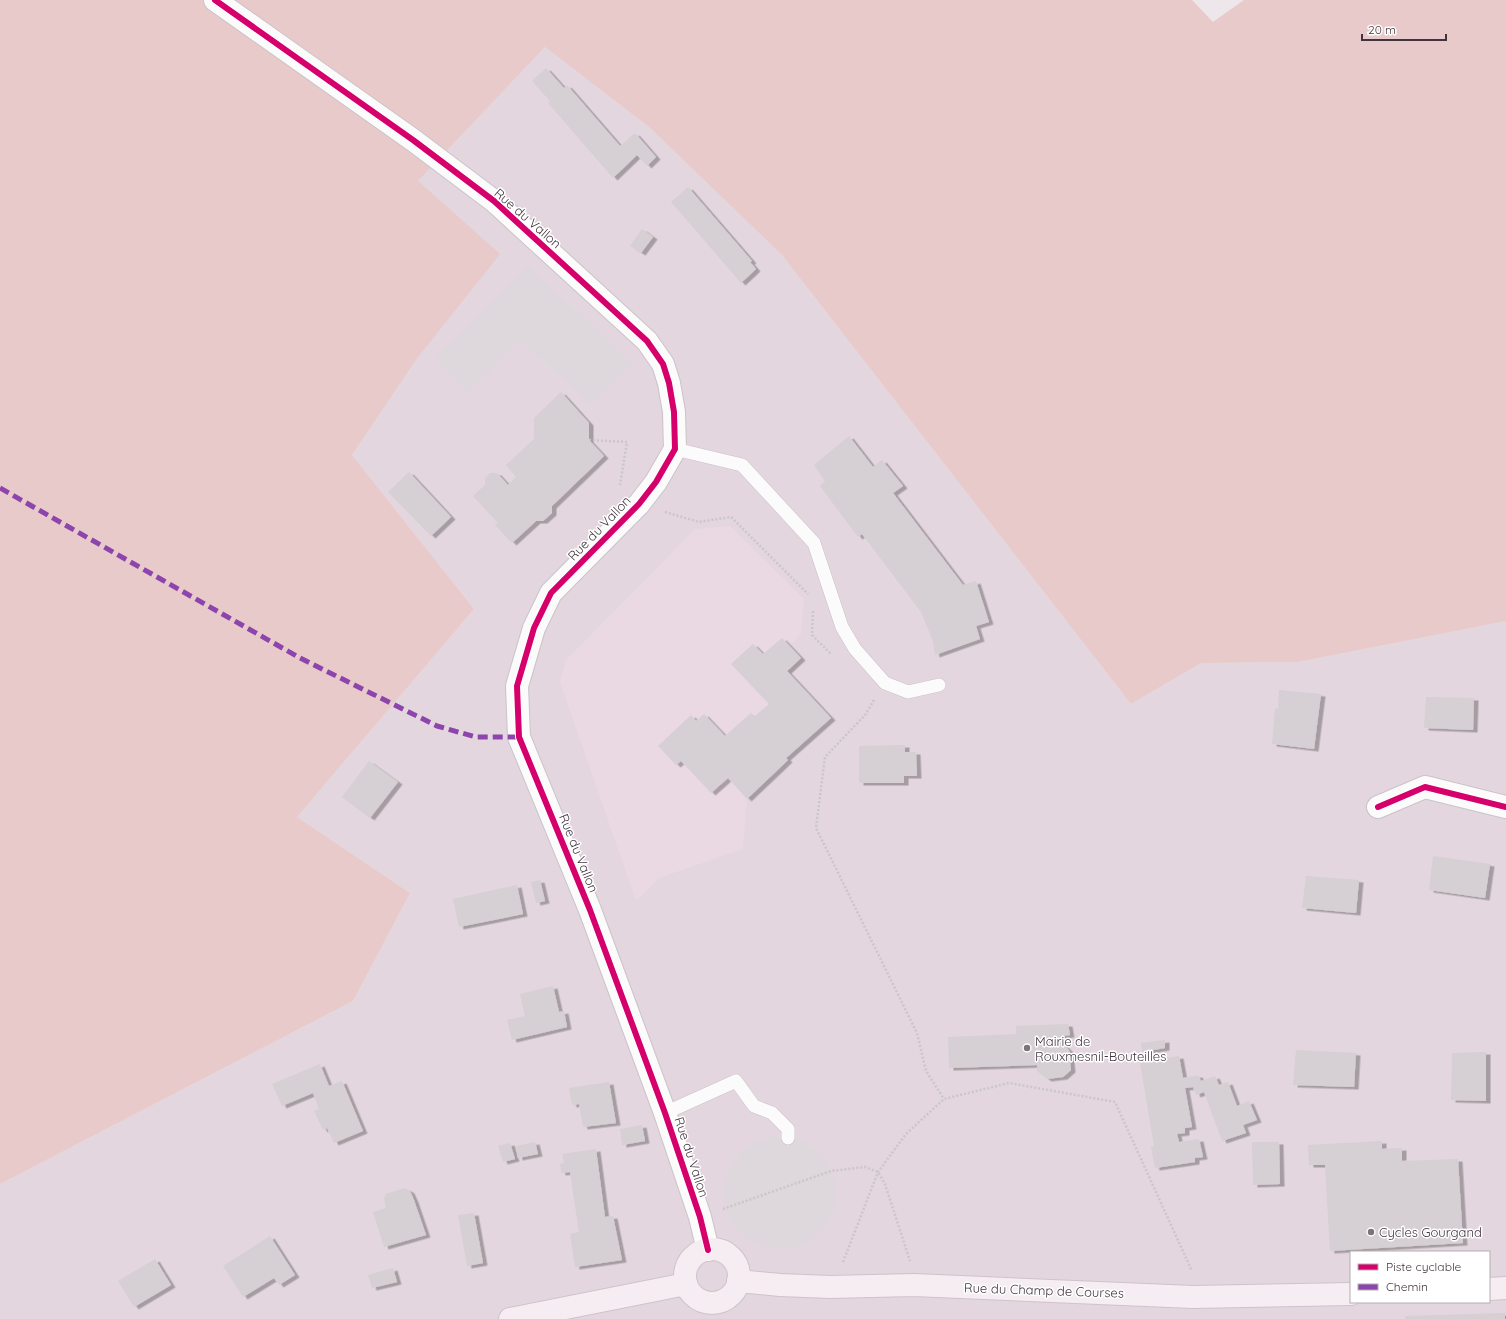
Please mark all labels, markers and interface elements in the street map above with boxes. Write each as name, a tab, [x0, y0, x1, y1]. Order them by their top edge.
scale bar	[1362, 16, 1446, 42]
text: 20 m	[1368, 22, 1396, 37]
street label: Rue du Vallon	[491, 185, 565, 251]
street label: Rue du Vallon	[564, 492, 634, 564]
street label: Rue du Vallon	[556, 811, 602, 895]
place label: Mairie de Rouxmesnil-Bouteilles	[1035, 1033, 1166, 1064]
marker: Mairie de Rouxmesnil-Bouteilles	[1022, 1043, 1032, 1053]
street label: Rue du Vallon	[671, 1115, 713, 1199]
place label: Cycles Gourgand	[1379, 1224, 1482, 1240]
marker: Cycles Gourgand	[1366, 1227, 1376, 1237]
legend	[1350, 1251, 1490, 1303]
text: Piste cyclable	[1386, 1259, 1462, 1274]
street label: Rue du Champ de Courses	[964, 1279, 1124, 1301]
text: Chemin	[1386, 1279, 1428, 1294]

